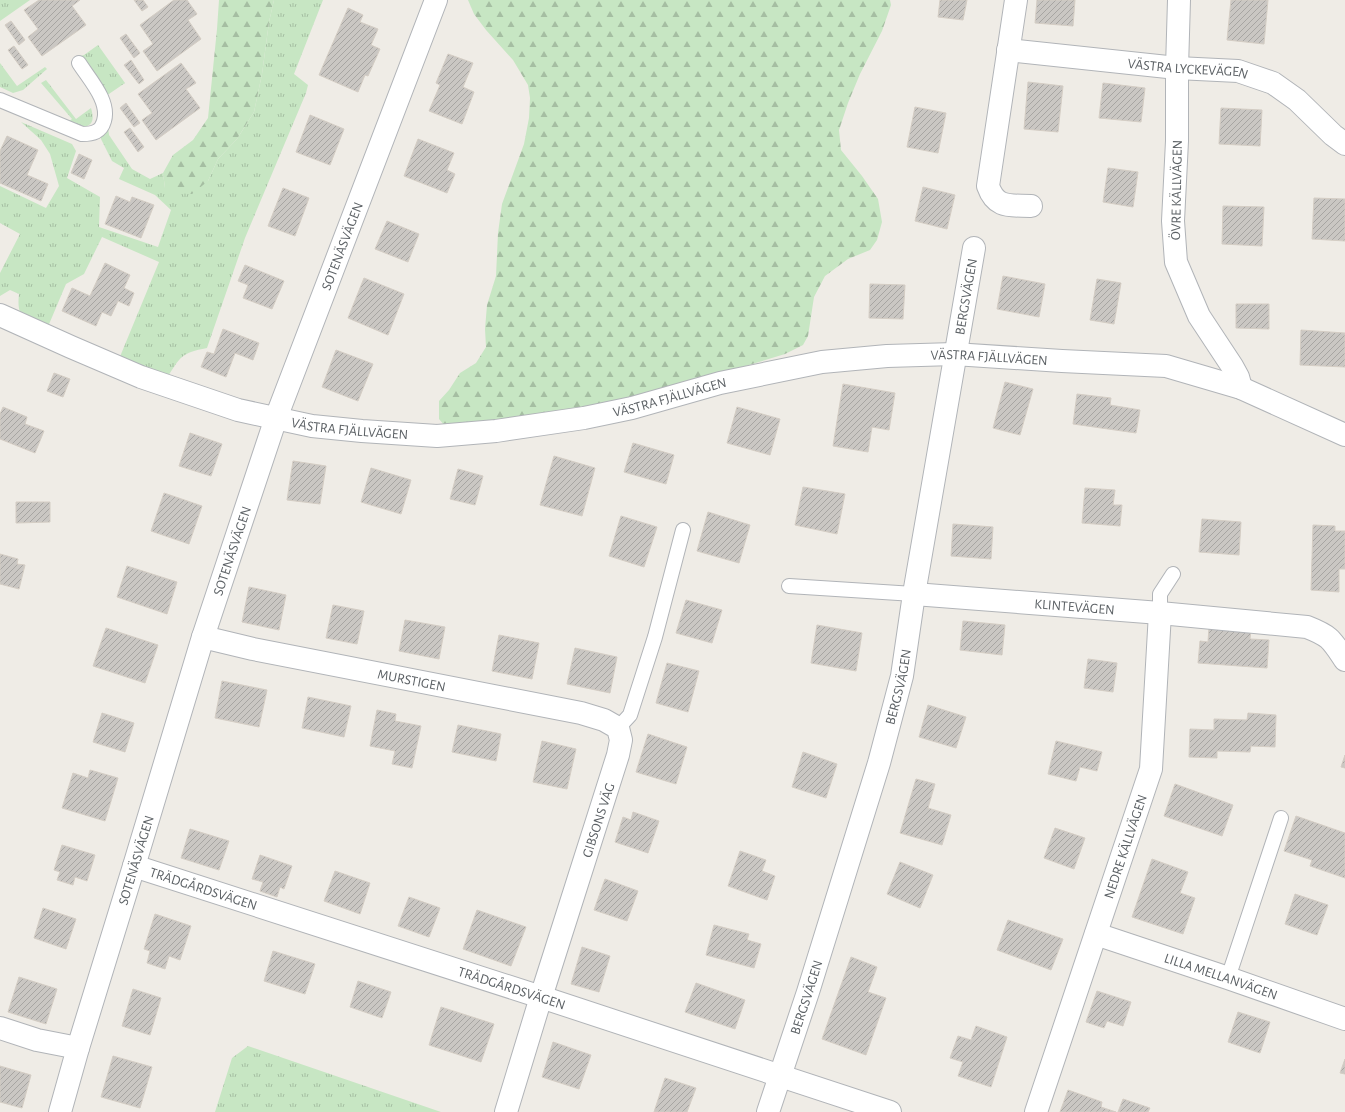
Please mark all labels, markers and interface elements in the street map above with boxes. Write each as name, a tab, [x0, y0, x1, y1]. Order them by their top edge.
street label: VÄSTRA LYCKEVÄGEN	[1127, 56, 1250, 82]
street label: ÖVRE KÄLLVÄGEN	[1166, 140, 1185, 240]
street label: SOTENÄSVÄGEN	[320, 200, 366, 292]
street label: BERGSVÄGEN	[953, 258, 980, 336]
street label: VÄSTRA FJÄLLVÄGEN	[930, 346, 1048, 368]
street label: VÄSTRA FJÄLLVÄGEN	[612, 376, 728, 420]
street label: VÄSTRA FJÄLLVÄGEN	[290, 415, 408, 442]
street label: SOTENÄSVÄGEN	[211, 505, 254, 597]
street label: KLINTEVÄGEN	[1034, 597, 1115, 617]
street label: BERGSVÄGEN	[883, 648, 914, 726]
street label: MURSTIGEN	[376, 667, 447, 694]
street label: GIBSONS VÄG	[578, 781, 618, 859]
street label: NEDRE KÄLLVÄGEN	[1102, 793, 1150, 901]
street label: SOTENÄSVÄGEN	[116, 814, 157, 907]
street label: TRÄDGÅRDSVÄGEN	[148, 866, 259, 913]
street label: LILLA MELLANVÄGEN	[1162, 951, 1279, 1003]
street label: BERGSVÄGEN	[788, 959, 825, 1036]
street label: TRÄDGÅRDSVÄGEN	[456, 965, 567, 1013]

